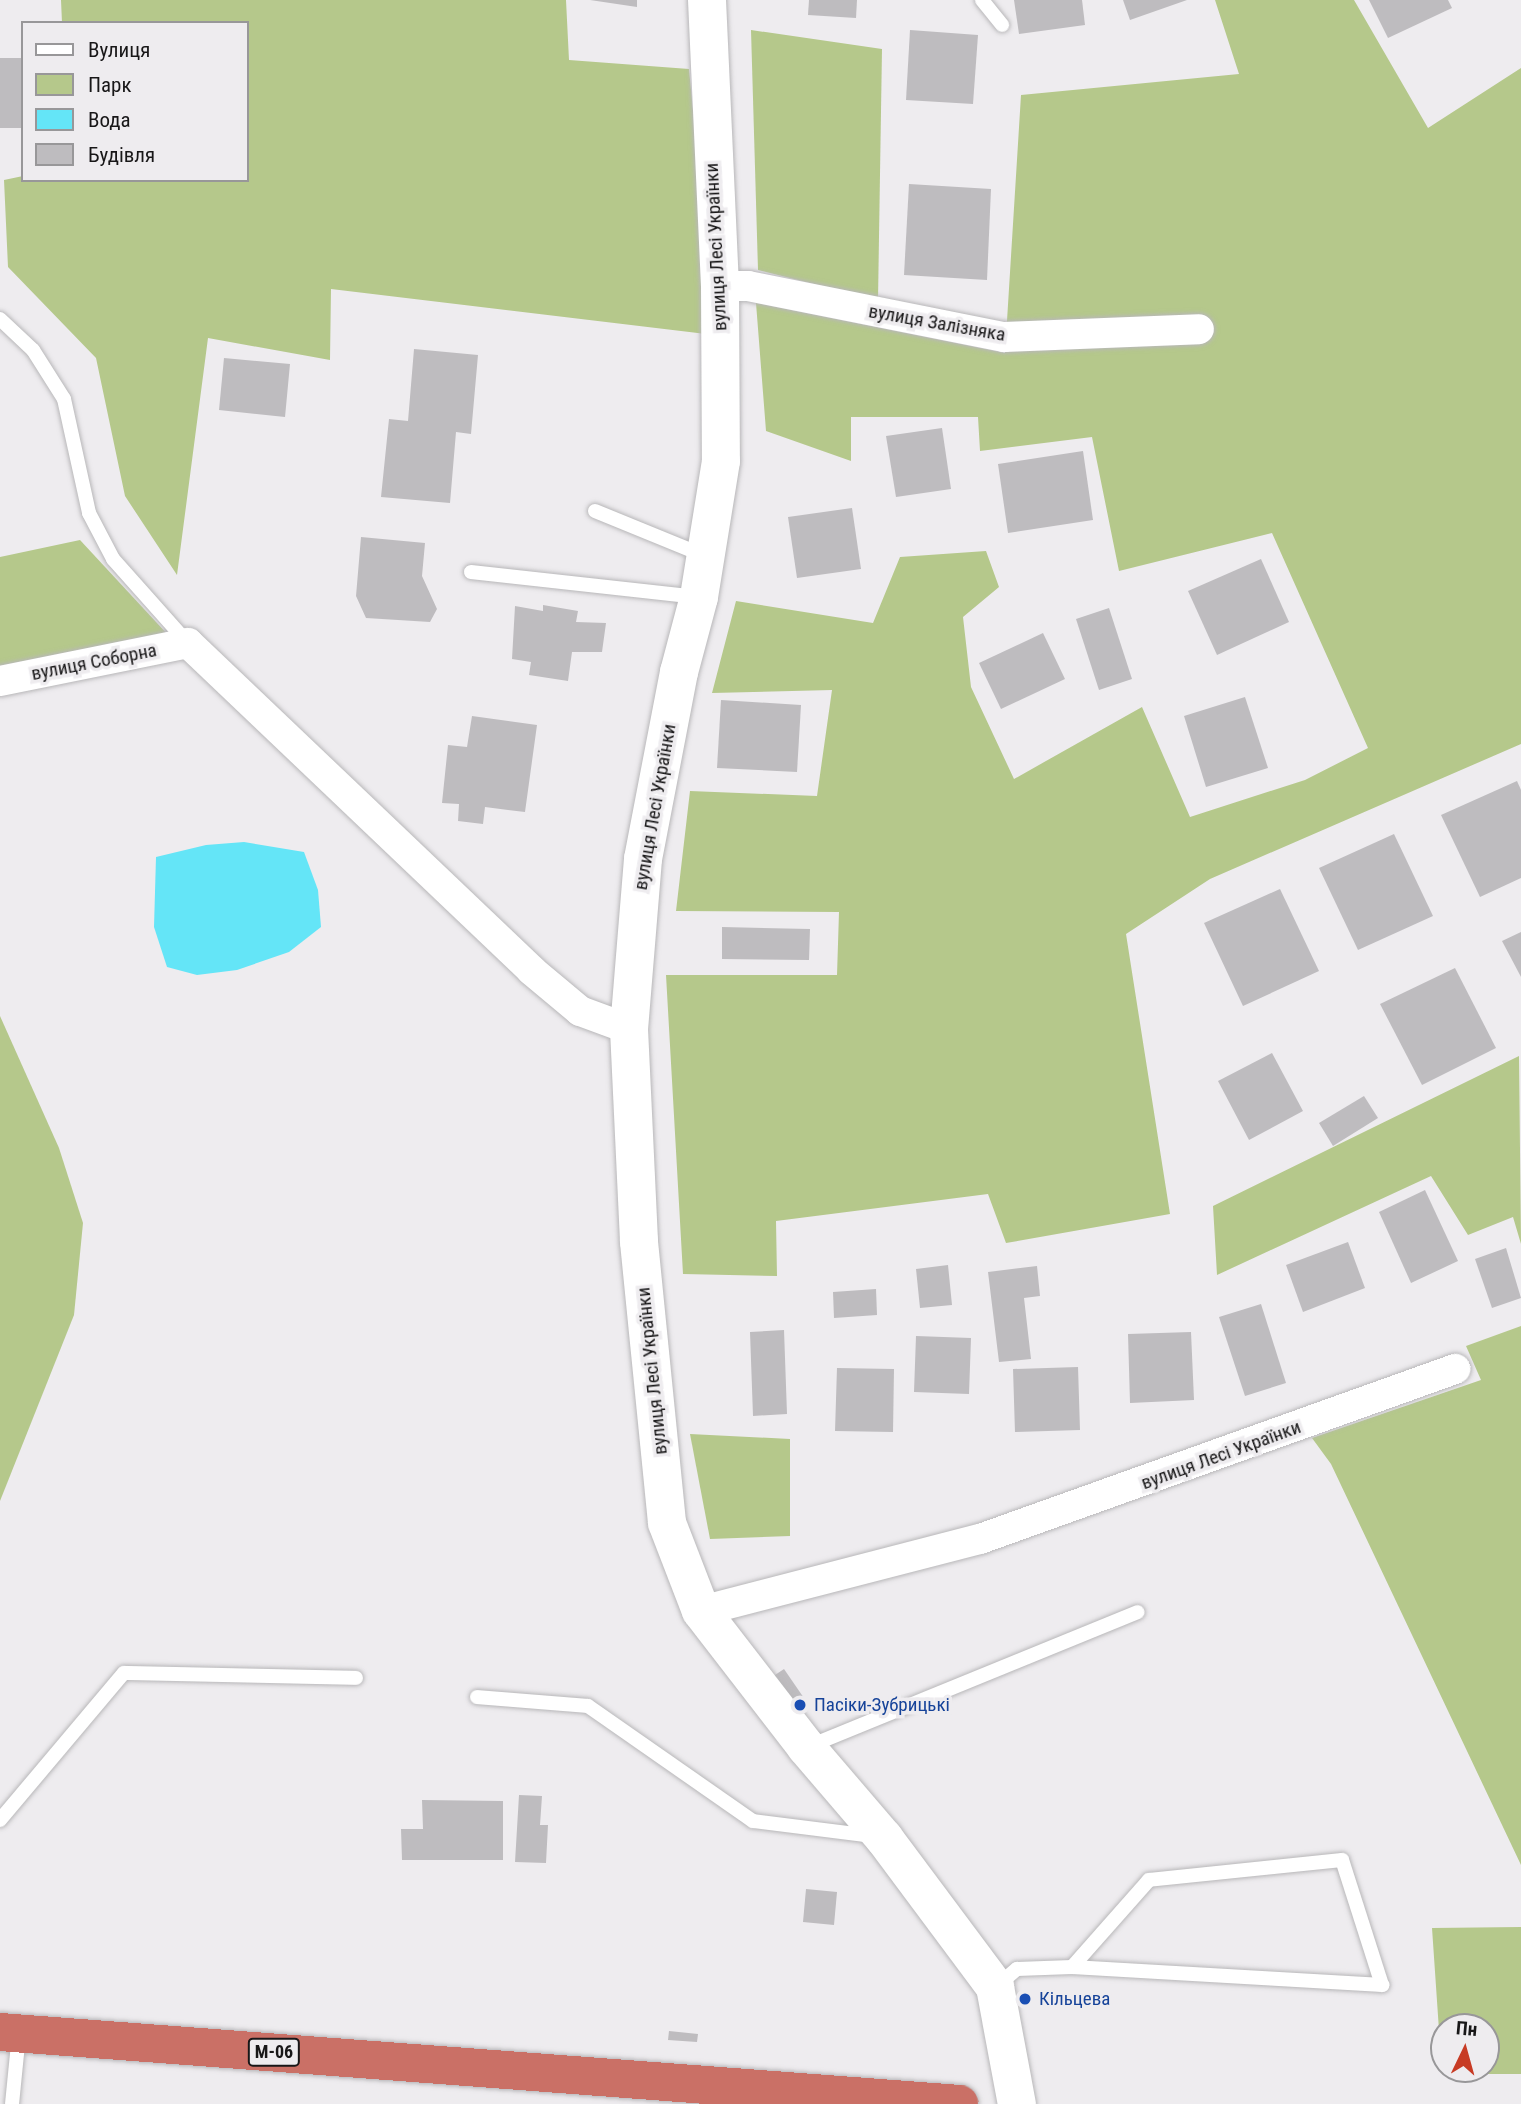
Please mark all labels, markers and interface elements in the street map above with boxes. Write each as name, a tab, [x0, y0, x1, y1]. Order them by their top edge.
legend	[21, 21, 248, 182]
text: Вулиця	[88, 38, 150, 62]
text: Парк	[88, 73, 132, 97]
text: Вода	[88, 108, 131, 132]
text: Будівля	[88, 143, 155, 167]
street label: вулиця Лесі Українки	[700, 162, 732, 332]
street label: вулиця Залізняка	[867, 300, 1007, 346]
street label: вулиця Соборна	[29, 639, 159, 685]
street label: вулиця Лесі Українки	[629, 722, 681, 892]
street label: вулиця Лесі Українки	[632, 1286, 672, 1456]
street label: вулиця Лесі Українки	[1138, 1416, 1304, 1494]
place label: Пасіки-Зубрицькі	[814, 1694, 950, 1716]
marker: Пасіки-Зубрицькі	[792, 1697, 808, 1713]
place label: Кільцева	[1039, 1988, 1110, 2010]
marker: Кільцева	[1017, 1991, 1033, 2007]
north arrow	[1430, 2013, 1500, 2083]
text: Пн	[1455, 2016, 1478, 2041]
road number: М-06	[248, 2038, 300, 2066]

